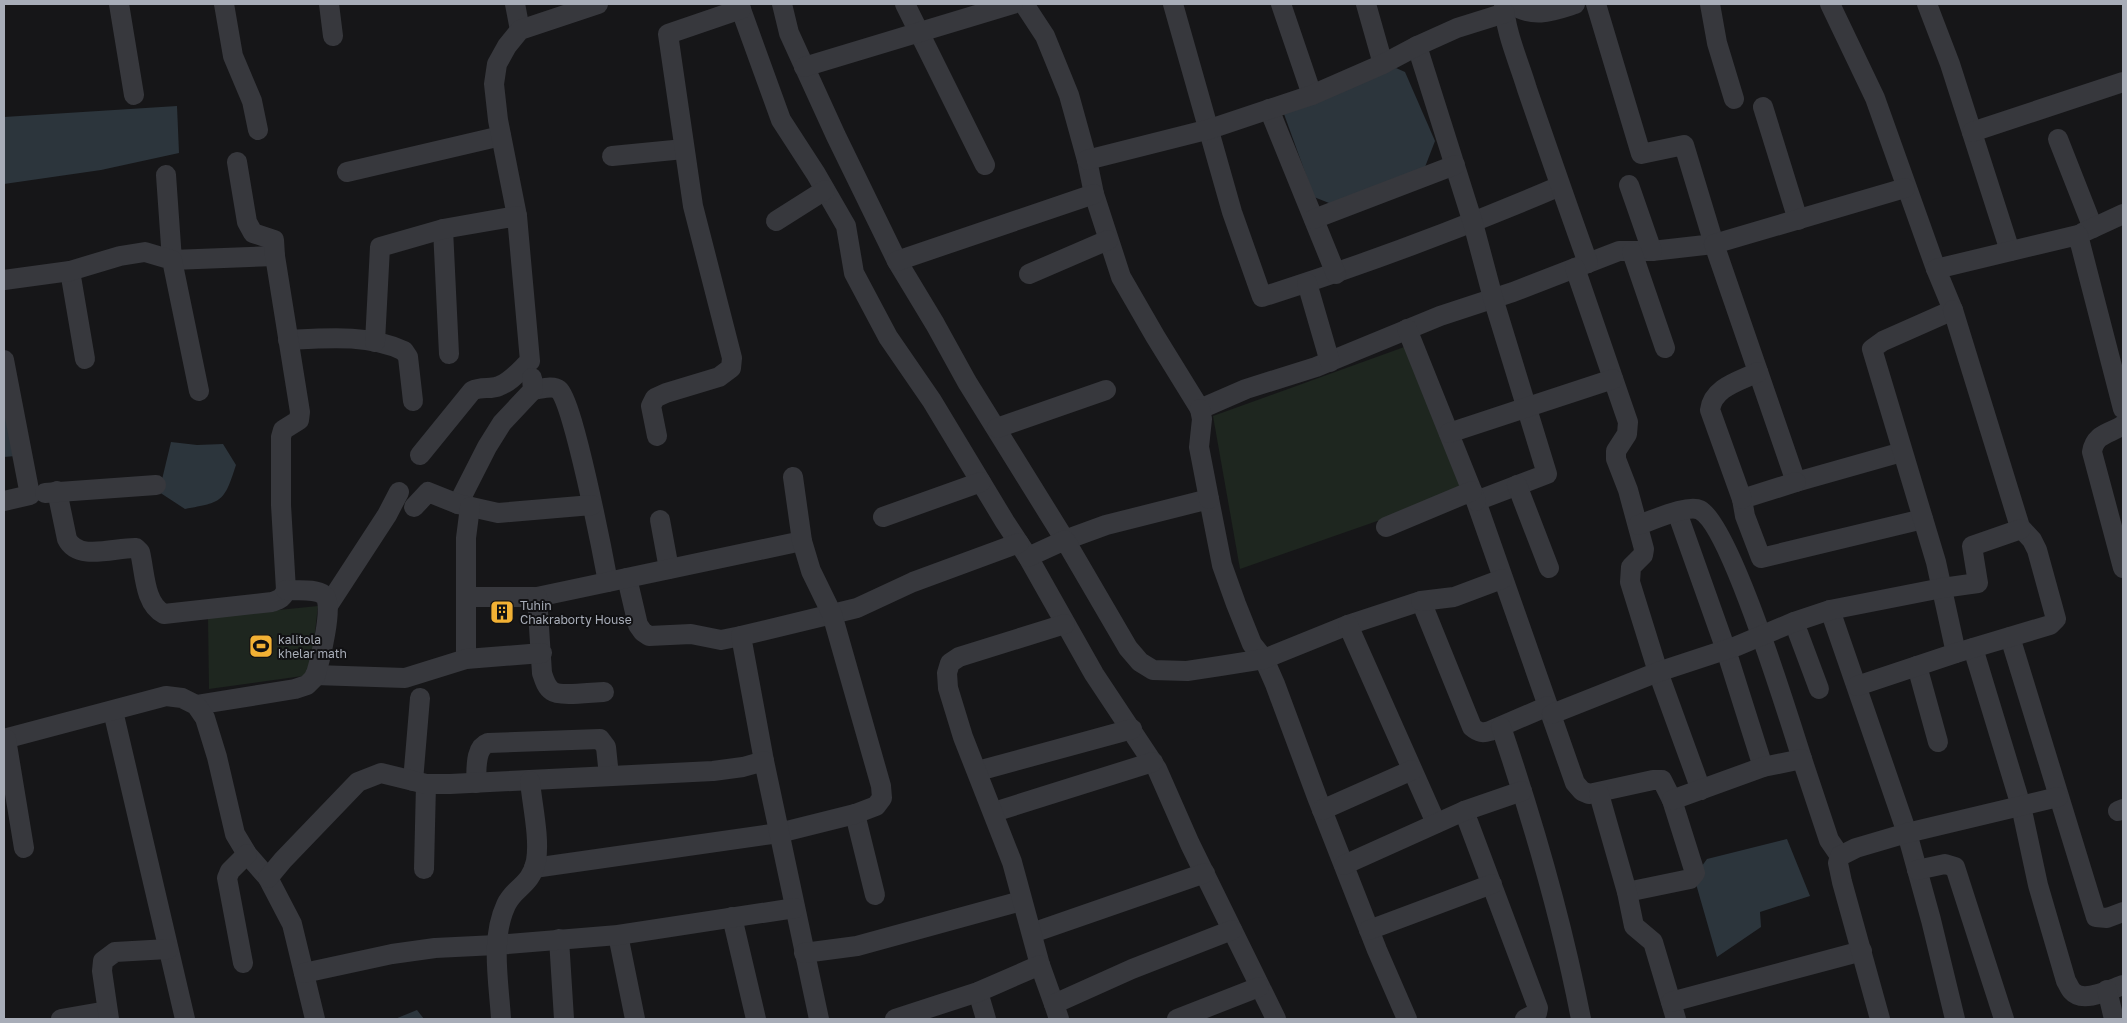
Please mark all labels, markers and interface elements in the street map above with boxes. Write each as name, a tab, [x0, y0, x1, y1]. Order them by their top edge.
place label: Tuhin Chakraborty House	[520, 598, 632, 627]
building icon: Tuhin Chakraborty House	[489, 599, 515, 625]
place label: kalitola khelar math	[278, 632, 347, 661]
sports icon: kalitola khelar math	[248, 633, 274, 659]

